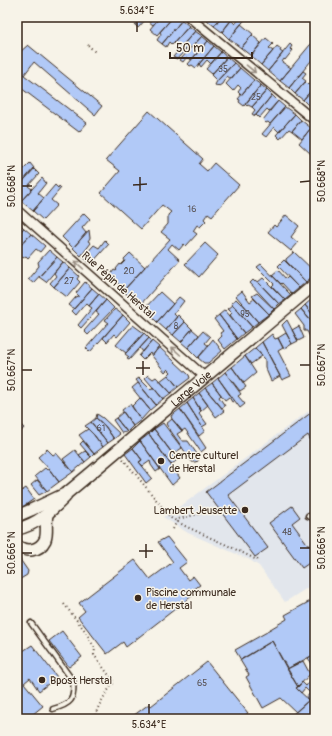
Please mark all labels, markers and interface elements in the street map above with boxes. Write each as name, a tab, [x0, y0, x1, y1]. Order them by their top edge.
text: 5.634°E	[120, 5, 154, 17]
scale bar	[170, 34, 252, 60]
text: 50 m	[176, 41, 204, 56]
house number: 35	[218, 64, 228, 75]
one-way arrow	[246, 64, 257, 73]
house number: 25	[251, 92, 261, 103]
text: 50.668°N	[316, 160, 328, 202]
text: 50.668°N	[6, 165, 18, 207]
house number: 16	[188, 204, 196, 215]
street label: Rue Pépin de Herstal	[79, 249, 157, 321]
one-way arrow	[74, 260, 84, 269]
house number: 20	[123, 266, 135, 277]
house number: 27	[64, 276, 74, 287]
house number: 95	[240, 309, 250, 320]
house number: 8	[174, 321, 179, 332]
text: 50.667°N	[316, 344, 328, 386]
one-way arrow	[171, 347, 181, 356]
text: 50.667°N	[6, 349, 18, 391]
street label: Large Voie	[168, 368, 214, 409]
house number: 61	[97, 423, 105, 434]
place label: Centre culturel de Herstal	[169, 449, 239, 475]
marker: Centre culturel de Herstal	[156, 456, 166, 466]
place label: Lambert Jeusette	[153, 504, 238, 517]
marker: Lambert Jeusette	[240, 505, 250, 515]
text: 50.666°N	[316, 526, 328, 570]
house number: 48	[282, 527, 292, 538]
text: 50.666°N	[6, 531, 18, 575]
place label: Piscine communale de Herstal	[146, 586, 237, 612]
marker: Piscine communale de Herstal	[133, 593, 143, 603]
place label: Bpost Herstal	[50, 674, 112, 687]
marker: Bpost Herstal	[37, 675, 47, 685]
house number: 65	[197, 678, 207, 689]
text: 5.634°E	[132, 719, 166, 731]

